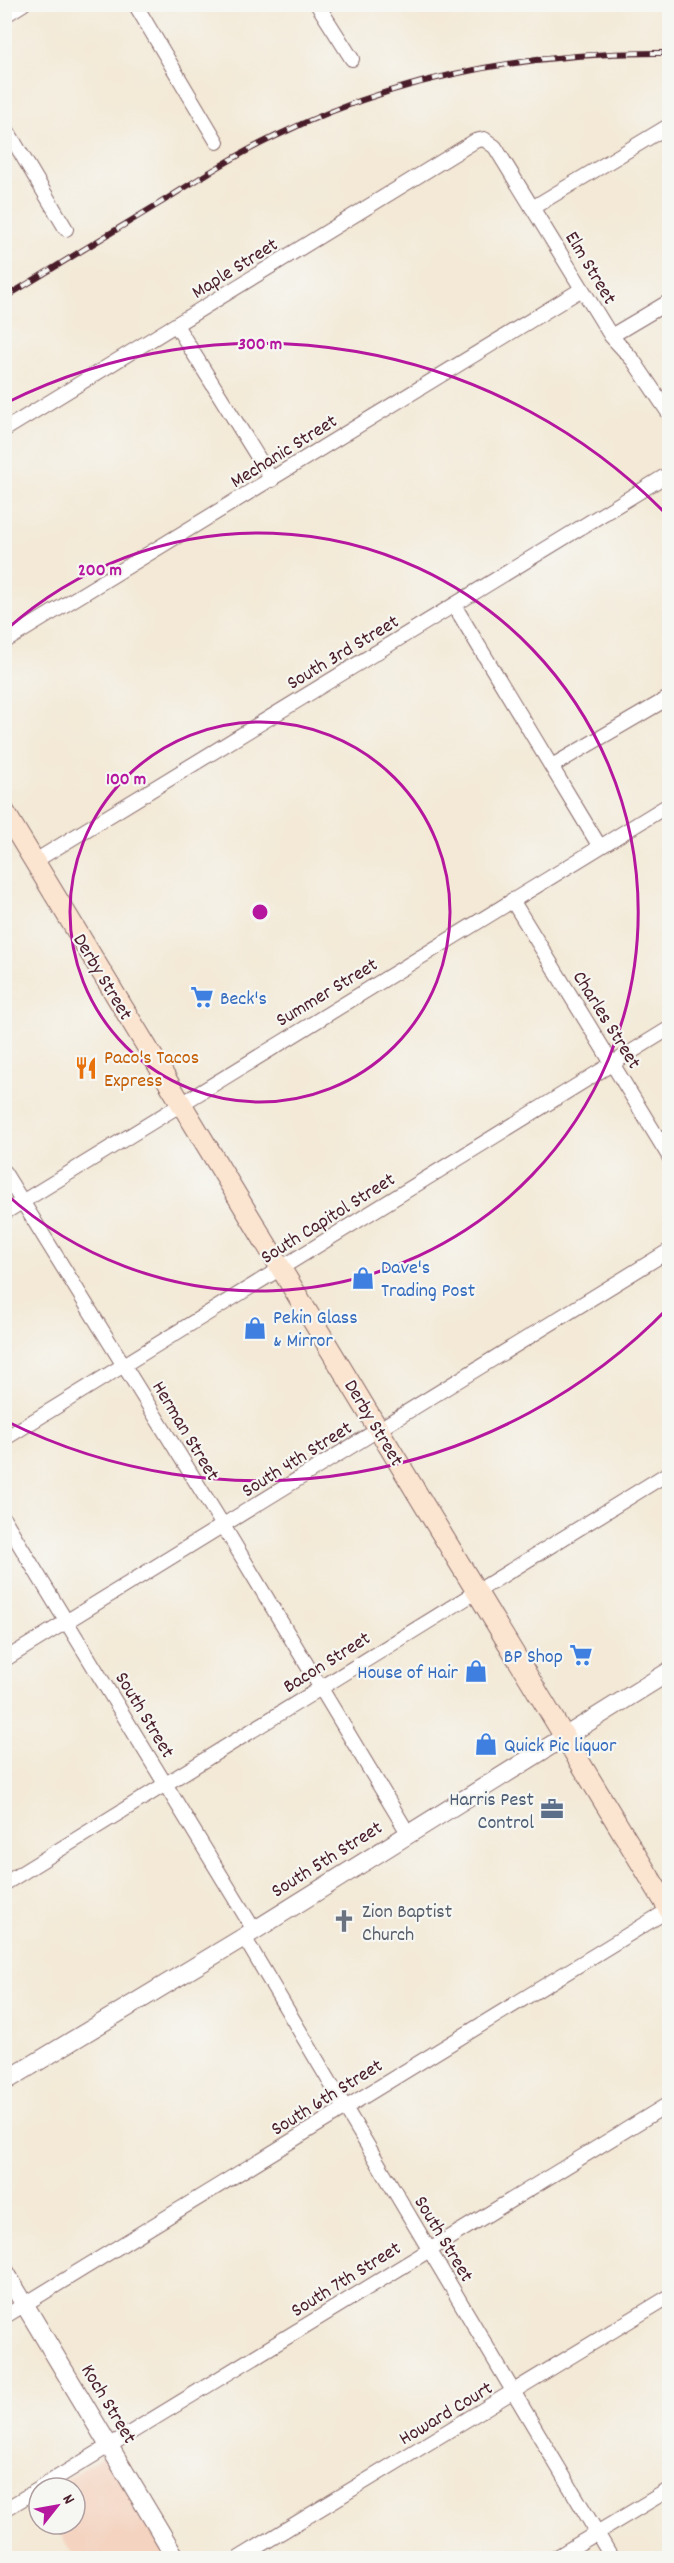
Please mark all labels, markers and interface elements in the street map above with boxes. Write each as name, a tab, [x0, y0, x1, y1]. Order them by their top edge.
street label: Elm Street	[557, 227, 622, 310]
street label: Maple Street	[187, 232, 284, 307]
text: 300 m	[238, 333, 282, 358]
street label: Mechanic Street	[226, 409, 343, 497]
text: 200 m	[78, 559, 122, 584]
street label: South 3rd Street	[282, 609, 405, 698]
text: 100 m	[106, 768, 146, 793]
centre of rings	[250, 902, 270, 922]
street label: Derby Street	[65, 929, 138, 1026]
street label: Summer Street	[271, 952, 384, 1035]
street label: Charles Street	[564, 966, 647, 1075]
supermarket icon: Beck's	[189, 984, 215, 1010]
place label: Beck's	[220, 986, 267, 1014]
place label: Paco's Tacos Express	[104, 1045, 199, 1096]
restaurant icon: Paco's Tacos Express	[73, 1055, 99, 1081]
street label: South Capitol Street	[256, 1167, 401, 1272]
place label: Dave's Trading Post	[381, 1255, 475, 1306]
shop icon: Dave's Trading Post	[350, 1265, 376, 1291]
place label: Pekin Glass & Mirror	[273, 1305, 358, 1356]
shop icon: Pekin Glass & Mirror	[242, 1315, 268, 1341]
street label: Derby Street	[336, 1375, 409, 1472]
street label: Herman Street	[144, 1376, 225, 1487]
street label: South 4th Street	[237, 1415, 358, 1506]
street label: Bacon Street	[279, 1626, 377, 1701]
supermarket icon: BP Shop	[568, 1642, 594, 1668]
place label: BP Shop	[504, 1644, 563, 1672]
shop icon: House of Hair	[463, 1658, 489, 1684]
place label: House of Hair	[357, 1660, 459, 1688]
street label: South Street	[107, 1667, 180, 1764]
shop icon: Quick Pic liquor	[473, 1731, 499, 1757]
place label: Quick Pic liquor	[504, 1733, 617, 1761]
place label: Harris Pest Control	[449, 1787, 534, 1838]
office icon: Harris Pest Control	[539, 1796, 565, 1822]
street label: South 5th Street	[267, 1815, 389, 1906]
place label: Zion Baptist Church	[362, 1899, 452, 1950]
church icon: Zion Baptist Church	[331, 1908, 357, 1934]
street label: South 6th Street	[266, 2053, 389, 2144]
street label: South Street	[406, 2191, 479, 2288]
street label: South 7th Street	[286, 2236, 407, 2325]
street label: Koch Street	[73, 2359, 142, 2450]
street label: Howard Court	[394, 2376, 499, 2454]
north arrow	[27, 2476, 87, 2536]
text: N	[56, 2490, 80, 2509]

